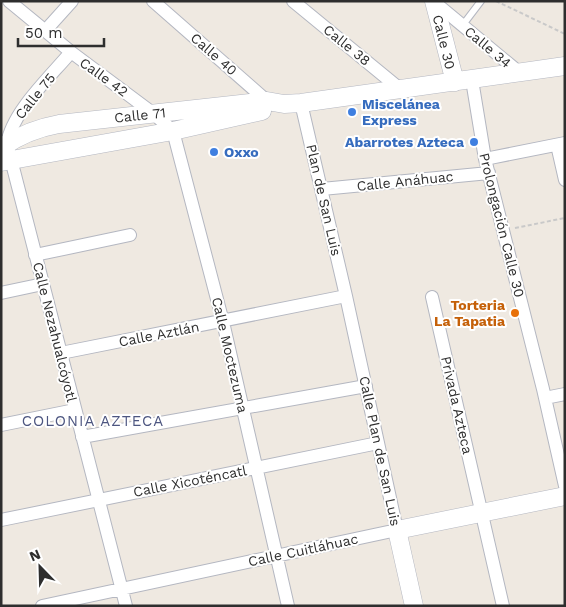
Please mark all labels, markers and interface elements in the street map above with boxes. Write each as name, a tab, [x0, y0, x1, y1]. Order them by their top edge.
street label: Calle 30	[429, 13, 459, 71]
scale bar	[18, 15, 104, 47]
street label: Calle 38	[320, 21, 374, 69]
street label: Calle 34	[462, 23, 514, 71]
text: 50 m	[25, 24, 62, 42]
street label: Calle 40	[188, 30, 240, 78]
street label: Calle 42	[77, 54, 131, 100]
street label: Calle 75	[12, 70, 58, 122]
place label: Miscelánea Express	[362, 96, 441, 128]
street label: Calle 71	[113, 104, 167, 126]
marker: Miscelánea Express	[346, 106, 358, 118]
place label: Abarrotes Azteca	[345, 134, 465, 150]
marker: Abarrotes Azteca	[468, 136, 480, 148]
street label: Plan de San Luis	[303, 143, 345, 257]
place label: Oxxo	[224, 144, 259, 160]
marker: Oxxo	[208, 146, 220, 158]
street label: Prolongación Calle 30	[476, 151, 528, 299]
street label: Calle Anáhuac	[356, 168, 454, 194]
street label: Calle Nezahualcóyotl	[30, 260, 80, 404]
street label: Calle Moctezuma	[209, 296, 251, 415]
place label: Torteria La Tapatia	[434, 297, 506, 329]
marker: Torteria La Tapatia	[509, 307, 521, 319]
street label: Calle Aztlán	[117, 318, 201, 350]
street label: Privada Azteca	[438, 354, 476, 456]
street label: Calle Plan de San Luis	[356, 375, 404, 527]
district label: COLONIA AZTECA	[22, 412, 164, 430]
street label: Calle Xicoténcatl	[132, 462, 249, 500]
street label: Calle Cuitláhuac	[247, 530, 360, 569]
north arrow	[15, 542, 65, 592]
text: N	[27, 546, 43, 564]

